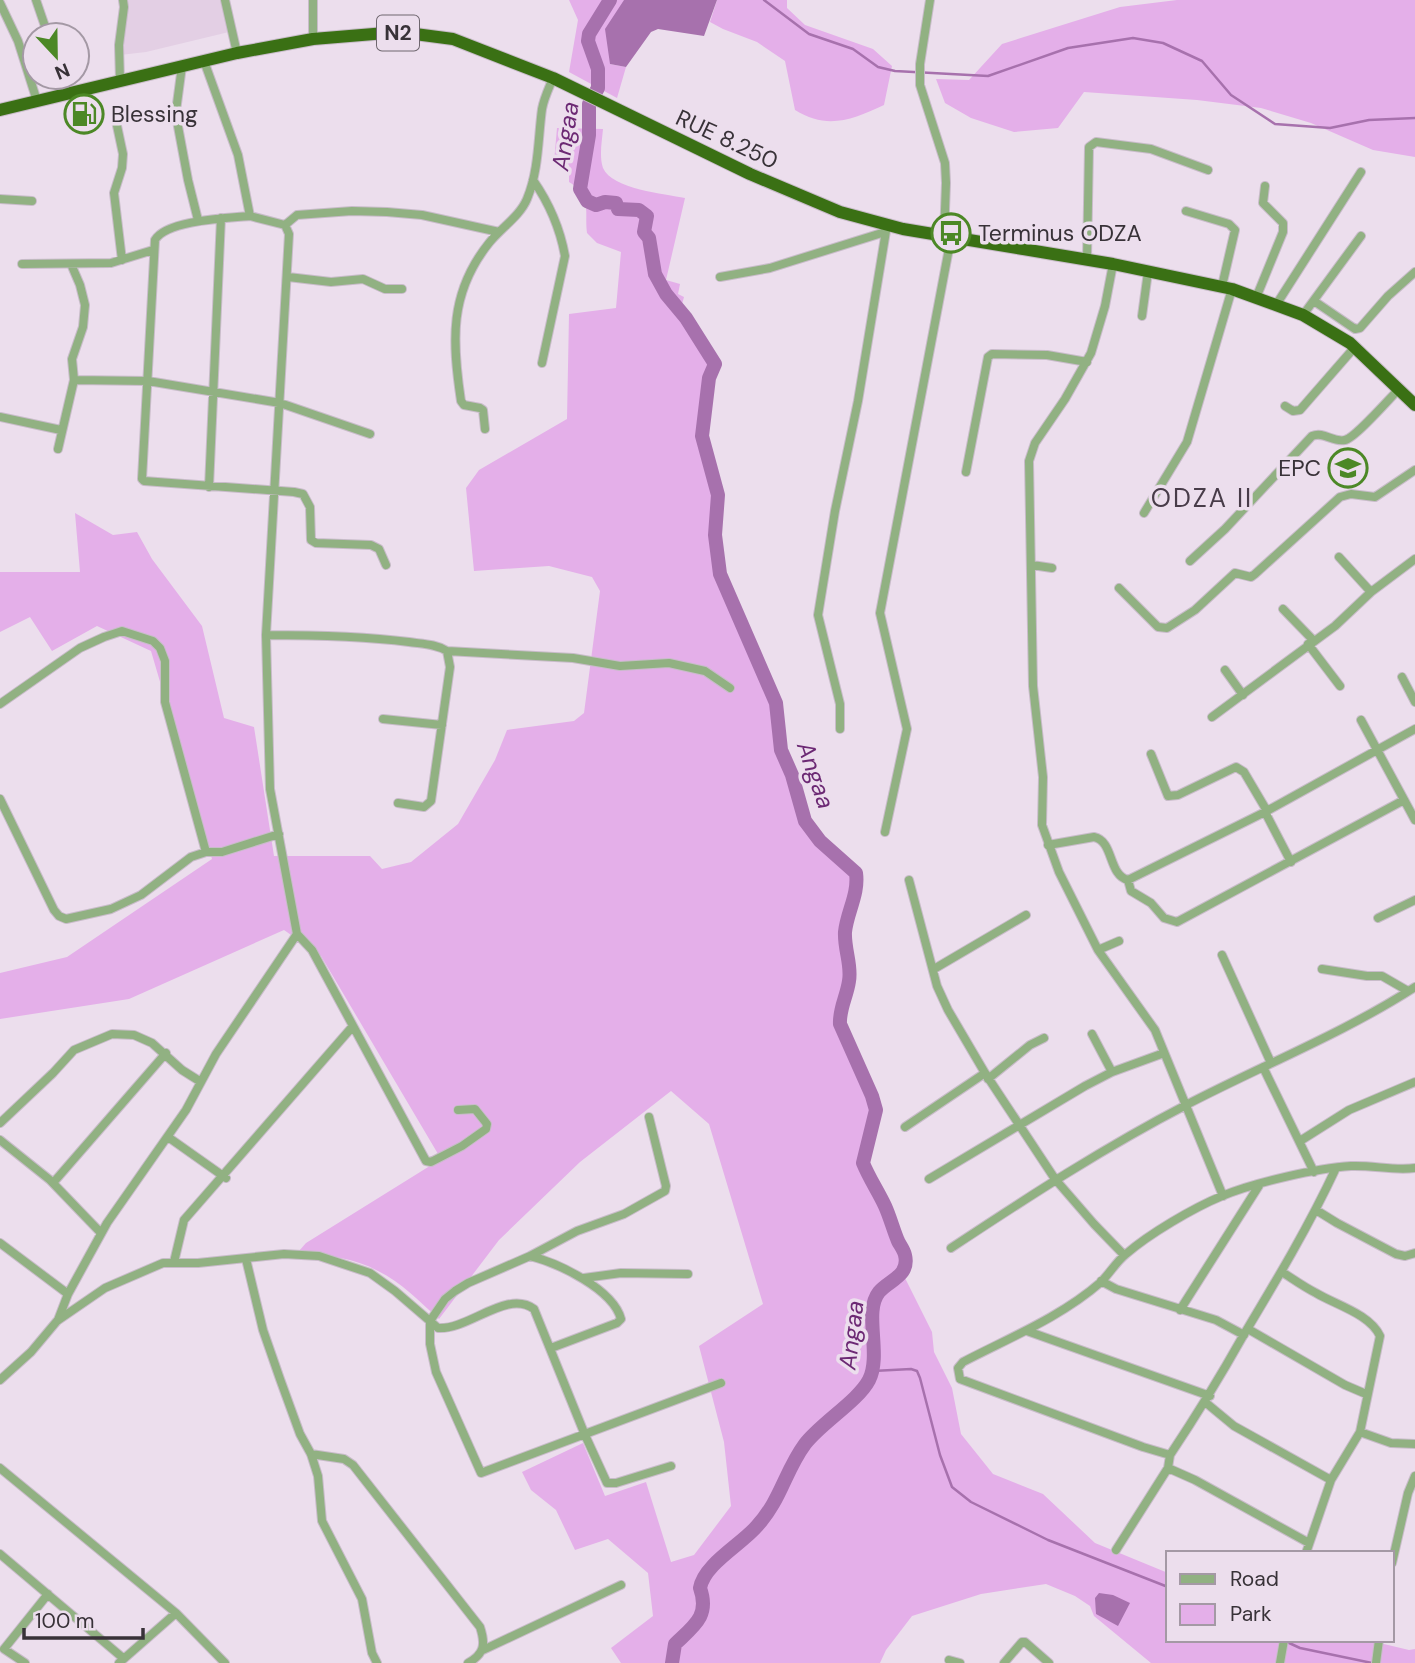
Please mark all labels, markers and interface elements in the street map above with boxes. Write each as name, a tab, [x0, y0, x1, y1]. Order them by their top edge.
road number: N2	[377, 16, 419, 50]
north arrow	[21, 21, 91, 91]
text: N	[51, 57, 73, 85]
fuel station icon: Blessing	[63, 93, 105, 135]
place label: Blessing	[111, 99, 198, 129]
water label: Angaa	[544, 99, 586, 174]
street label: RUE 8.250	[671, 102, 783, 176]
bus stop icon: Terminus ODZA	[930, 212, 972, 254]
place label: Terminus ODZA	[978, 218, 1142, 248]
school or university icon: EPC	[1327, 447, 1369, 489]
place label: EPC	[1278, 453, 1321, 483]
district label: ODZA II	[1151, 481, 1253, 515]
water label: Angaa	[790, 736, 842, 813]
water label: Angaa	[831, 1299, 871, 1372]
legend	[1166, 1551, 1394, 1642]
text: Road	[1230, 1565, 1279, 1593]
scale bar	[24, 1596, 144, 1640]
text: Park	[1230, 1600, 1272, 1628]
text: 100 m	[35, 1607, 95, 1635]

